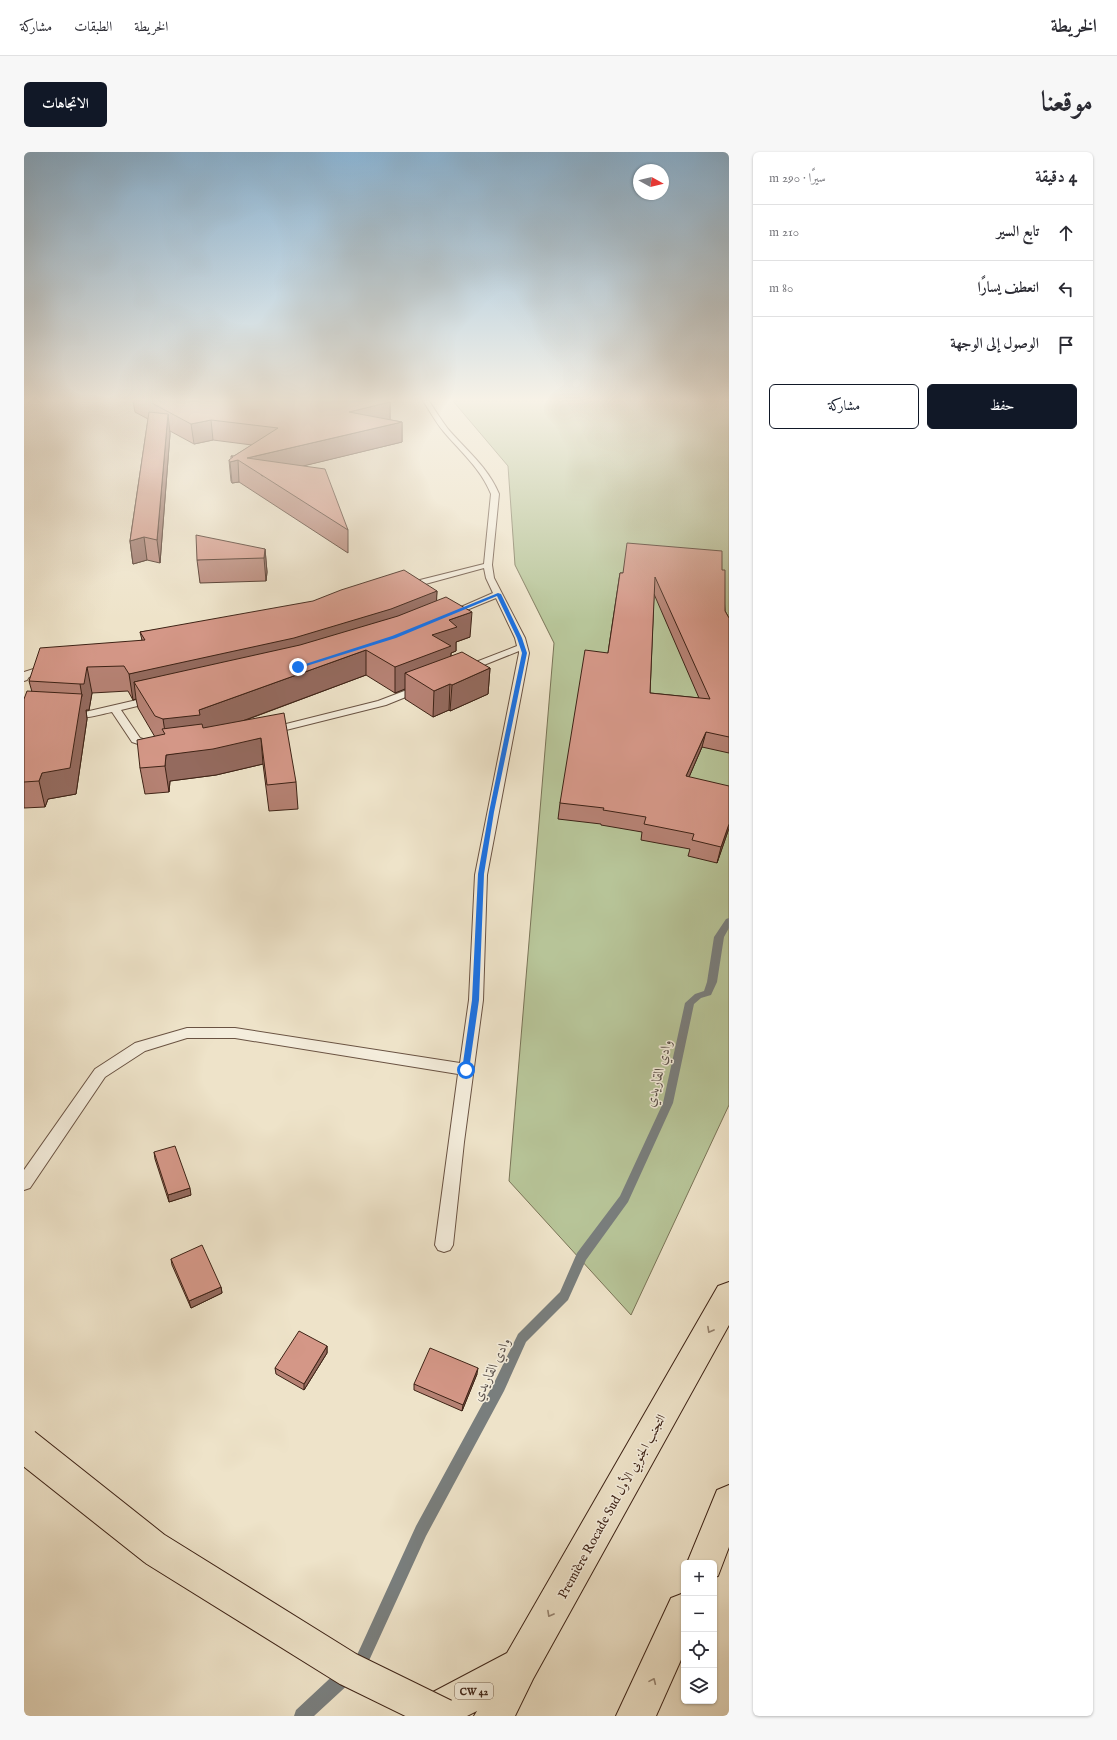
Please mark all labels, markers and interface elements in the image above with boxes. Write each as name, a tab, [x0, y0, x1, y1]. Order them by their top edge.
text: الخريطة	[1051, 15, 1097, 39]
text: مشاركة	[20, 18, 52, 36]
text: الطبقات	[74, 18, 112, 36]
text: الخريطة	[134, 18, 168, 36]
button: الاتجاهات	[24, 82, 107, 127]
text: موقعنا	[1041, 86, 1093, 121]
north arrow	[633, 164, 669, 200]
text: 4 دقيقة	[1035, 167, 1077, 188]
text: سيرًا · 290 m	[769, 170, 826, 187]
text: تابع السير	[997, 222, 1039, 241]
icon: ahead	[1055, 222, 1077, 244]
text: 210 m	[769, 224, 799, 241]
text: انعطف يسارًا	[977, 278, 1039, 297]
icon: left	[1055, 278, 1077, 300]
text: 80 m	[769, 280, 793, 297]
text: الوصول إلى الوجهة	[950, 334, 1039, 353]
icon: arrive	[1055, 334, 1077, 356]
button: مشاركة	[769, 384, 919, 429]
button: حفظ	[927, 384, 1077, 429]
route end	[289, 658, 307, 676]
water label: وادي القاريدي	[641, 1038, 679, 1109]
route start	[457, 1061, 475, 1079]
one-way arrow	[707, 1326, 714, 1333]
water label: وادي القاريدي	[469, 1334, 517, 1405]
street label: Première Rocade Sud التجنب الجنوبي الأول	[554, 1411, 672, 1603]
map controls	[681, 1560, 717, 1704]
button: +	[681, 1560, 717, 1596]
button: −	[681, 1596, 717, 1632]
one-way arrow	[547, 1610, 554, 1617]
button: locate	[681, 1632, 717, 1668]
button: layers	[681, 1668, 717, 1704]
one-way arrow	[648, 1677, 656, 1685]
road number: CW 42	[455, 1683, 493, 1699]

